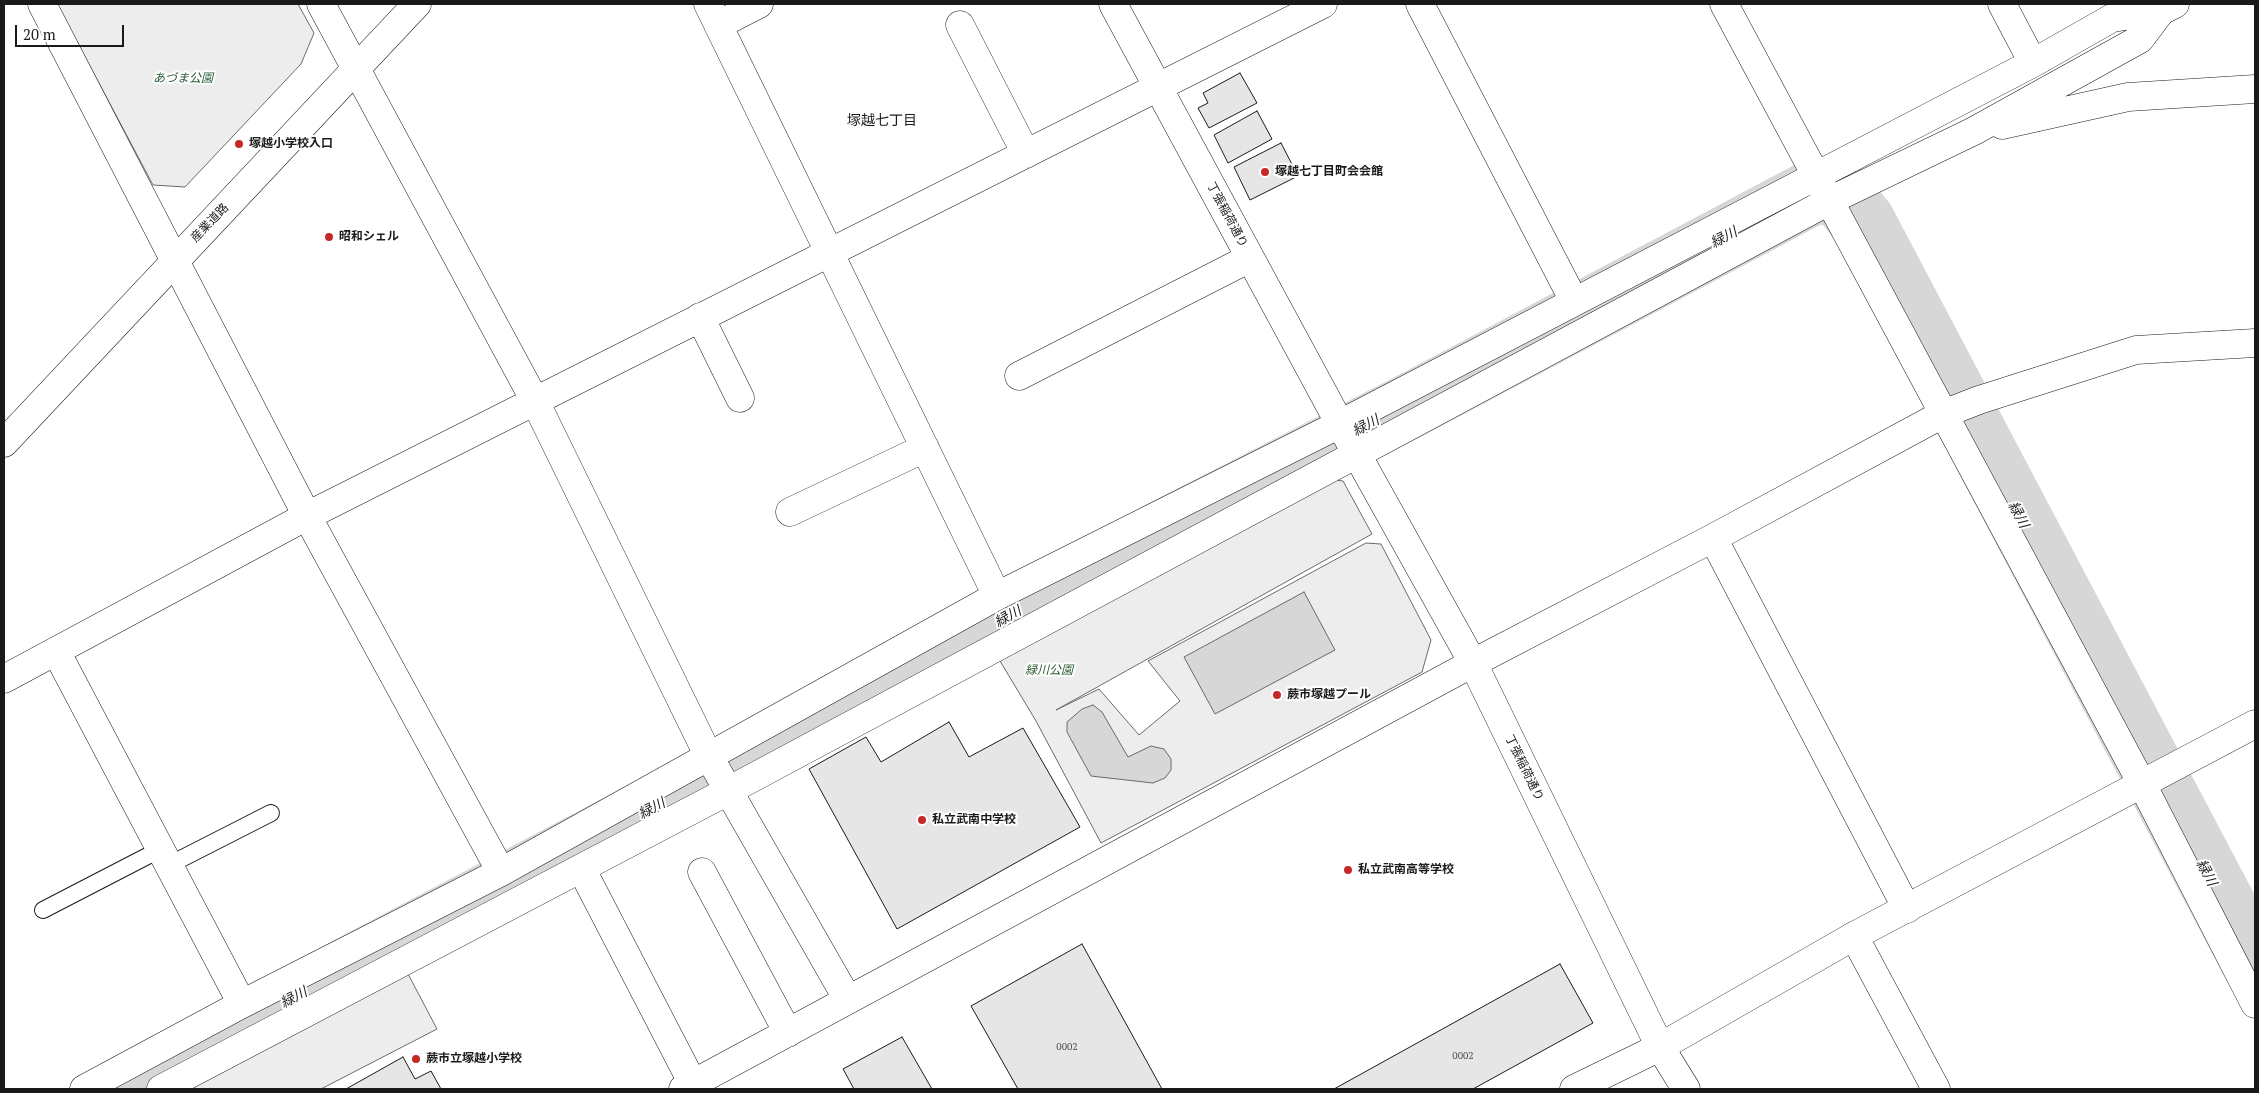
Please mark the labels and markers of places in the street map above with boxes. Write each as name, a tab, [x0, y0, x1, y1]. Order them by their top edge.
place label: 塚越小学校入口	[249, 137, 333, 151]
marker: 塚越小学校入口	[233, 138, 245, 150]
place label: 塚越七丁目町会会館	[1275, 165, 1383, 179]
marker: 塚越七丁目町会会館	[1259, 166, 1271, 178]
place label: 昭和シェル	[339, 230, 399, 244]
marker: 昭和シェル	[323, 231, 335, 243]
place label: 蕨市塚越プール	[1287, 688, 1371, 702]
marker: 蕨市塚越プール	[1271, 689, 1283, 701]
place label: 私立武南中学校	[932, 813, 1016, 827]
marker: 私立武南中学校	[916, 814, 928, 826]
place label: 私立武南高等学校	[1358, 863, 1454, 877]
marker: 私立武南高等学校	[1342, 864, 1354, 876]
place label: 蕨市立塚越小学校	[426, 1052, 522, 1066]
marker: 蕨市立塚越小学校	[410, 1053, 422, 1065]

